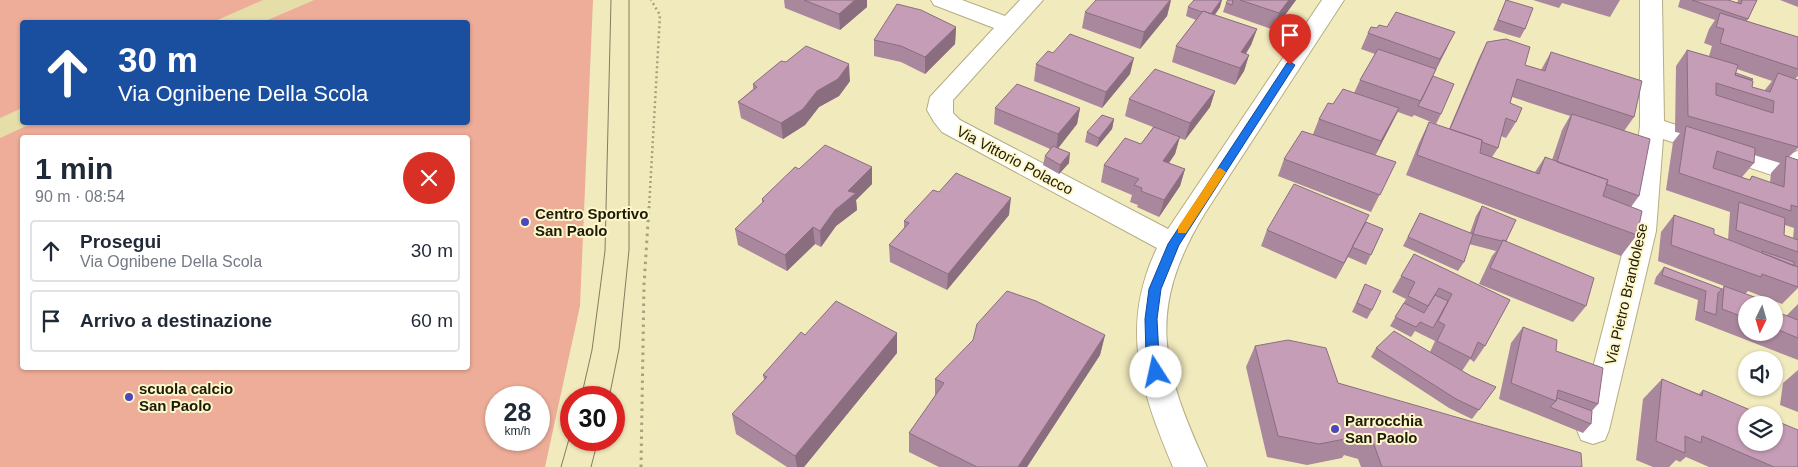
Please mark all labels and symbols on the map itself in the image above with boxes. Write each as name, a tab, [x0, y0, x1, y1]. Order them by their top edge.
pin	[1269, 14, 1311, 65]
street label: Via Vittorio Polacco	[954, 122, 1076, 198]
place label: Centro Sportivo San Paolo	[535, 205, 648, 239]
marker: Centro Sportivo San Paolo	[519, 216, 531, 228]
street label: Via Pietro Brandolese	[1601, 222, 1651, 366]
north arrow	[1738, 296, 1782, 341]
position arrow	[1129, 345, 1181, 397]
place label: scuola calcio San Paolo	[139, 380, 233, 414]
speed limit sign: 30	[560, 386, 625, 451]
marker: scuola calcio San Paolo	[123, 391, 135, 403]
place label: Parrocchia San Paolo	[1345, 412, 1423, 446]
marker: Parrocchia San Paolo	[1329, 423, 1341, 435]

